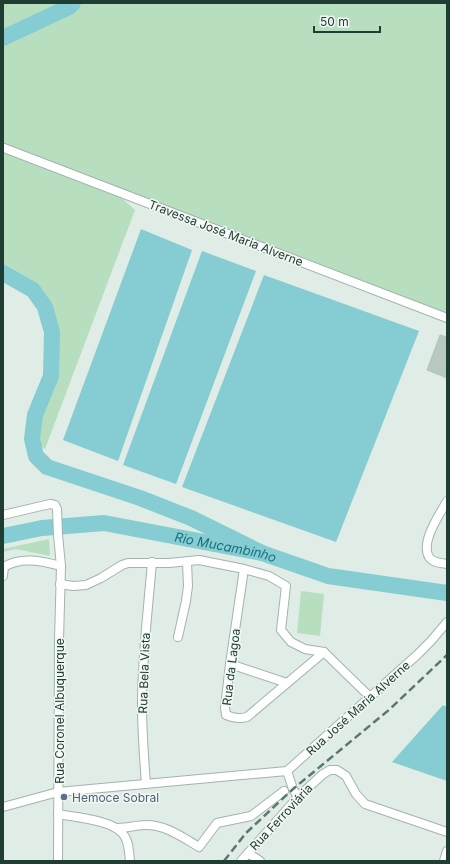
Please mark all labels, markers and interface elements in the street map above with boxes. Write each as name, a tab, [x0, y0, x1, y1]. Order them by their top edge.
scale bar	[314, 8, 380, 34]
text: 50 m	[320, 14, 349, 29]
street label: Travessa José Maria Alverne	[147, 197, 305, 269]
water label: Rio Mucambinho	[173, 529, 279, 566]
street label: Rua da Lagoa	[219, 628, 243, 706]
street label: Rua Bela Vista	[135, 632, 153, 714]
street label: Rua Coronel Albuquerque	[52, 638, 67, 784]
street label: Rua José Maria Alverne	[303, 657, 413, 759]
street label: Rua Ferroviária	[246, 781, 316, 853]
place label: Hemoce Sobral	[72, 790, 159, 805]
marker: Hemoce Sobral	[59, 792, 69, 802]

